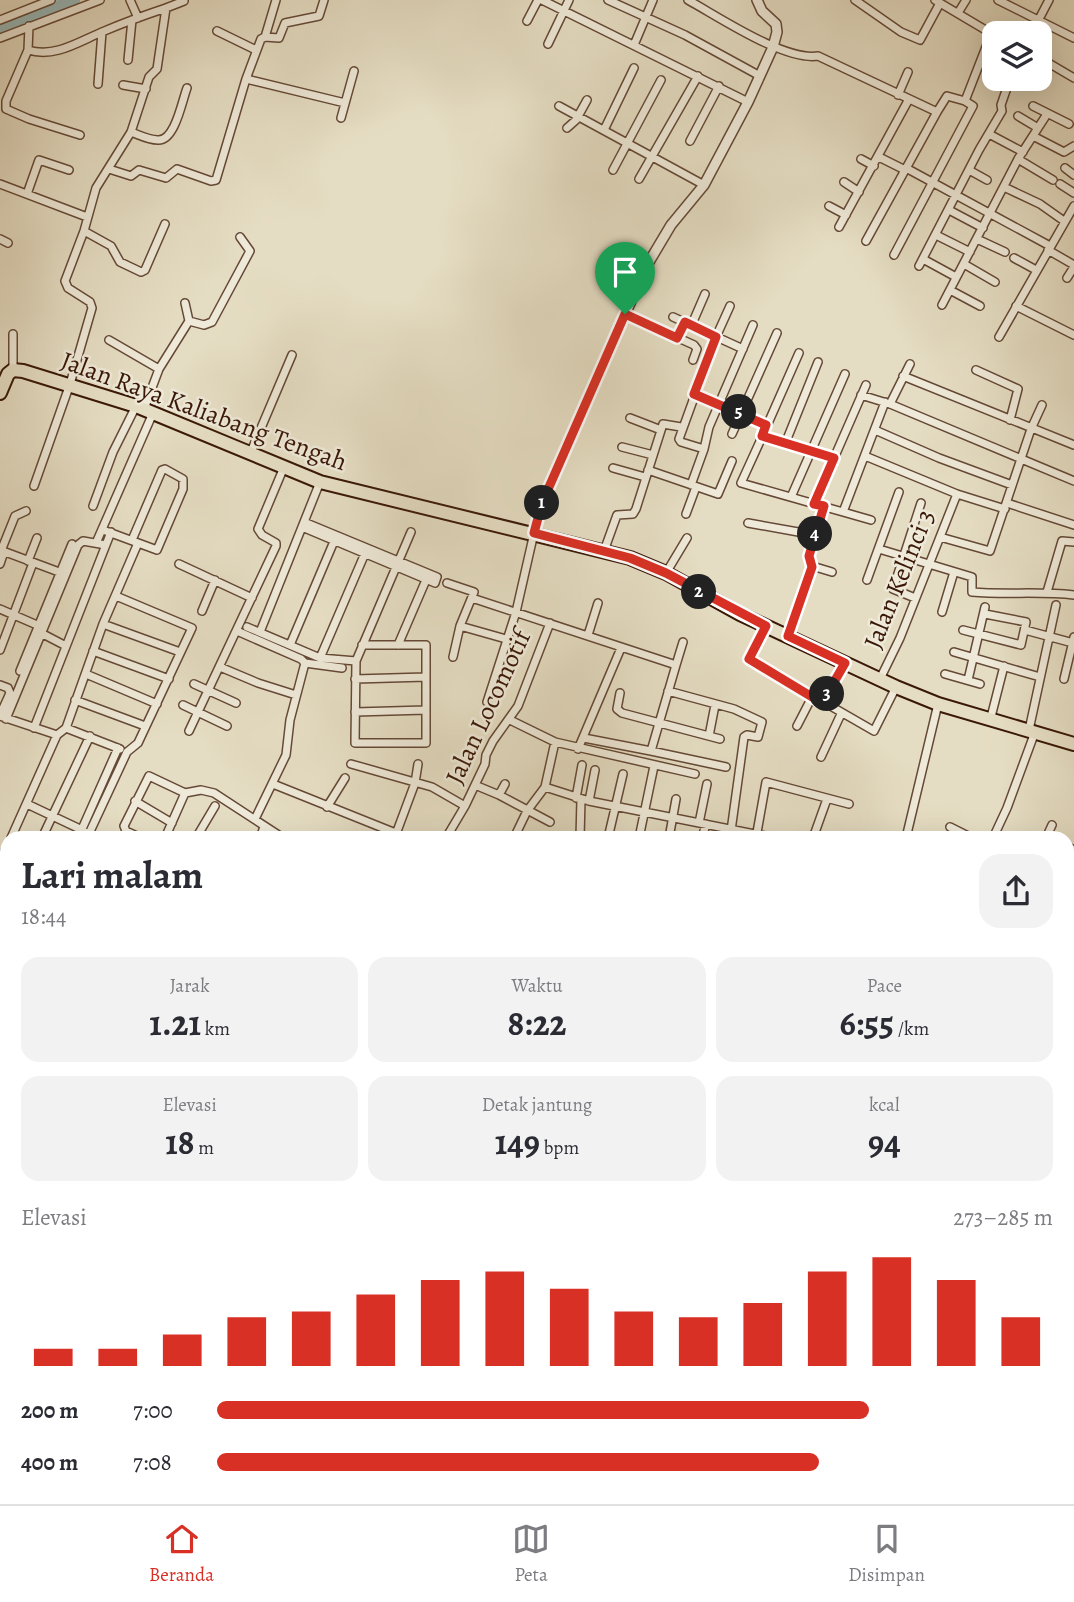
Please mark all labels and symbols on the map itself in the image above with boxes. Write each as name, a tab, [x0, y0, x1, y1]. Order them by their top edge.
pin	[595, 242, 655, 314]
street label: Jalan Raya Kaliabang Tengah	[56, 343, 352, 479]
pin: 5	[722, 394, 756, 430]
pin: 1	[524, 486, 560, 520]
street label: Jalan Kelinci 3	[855, 504, 943, 654]
pin: 4	[798, 516, 832, 552]
pin: 2	[682, 574, 716, 610]
street label: Jalan Locomotif	[437, 621, 540, 790]
pin: 3	[810, 676, 844, 712]

